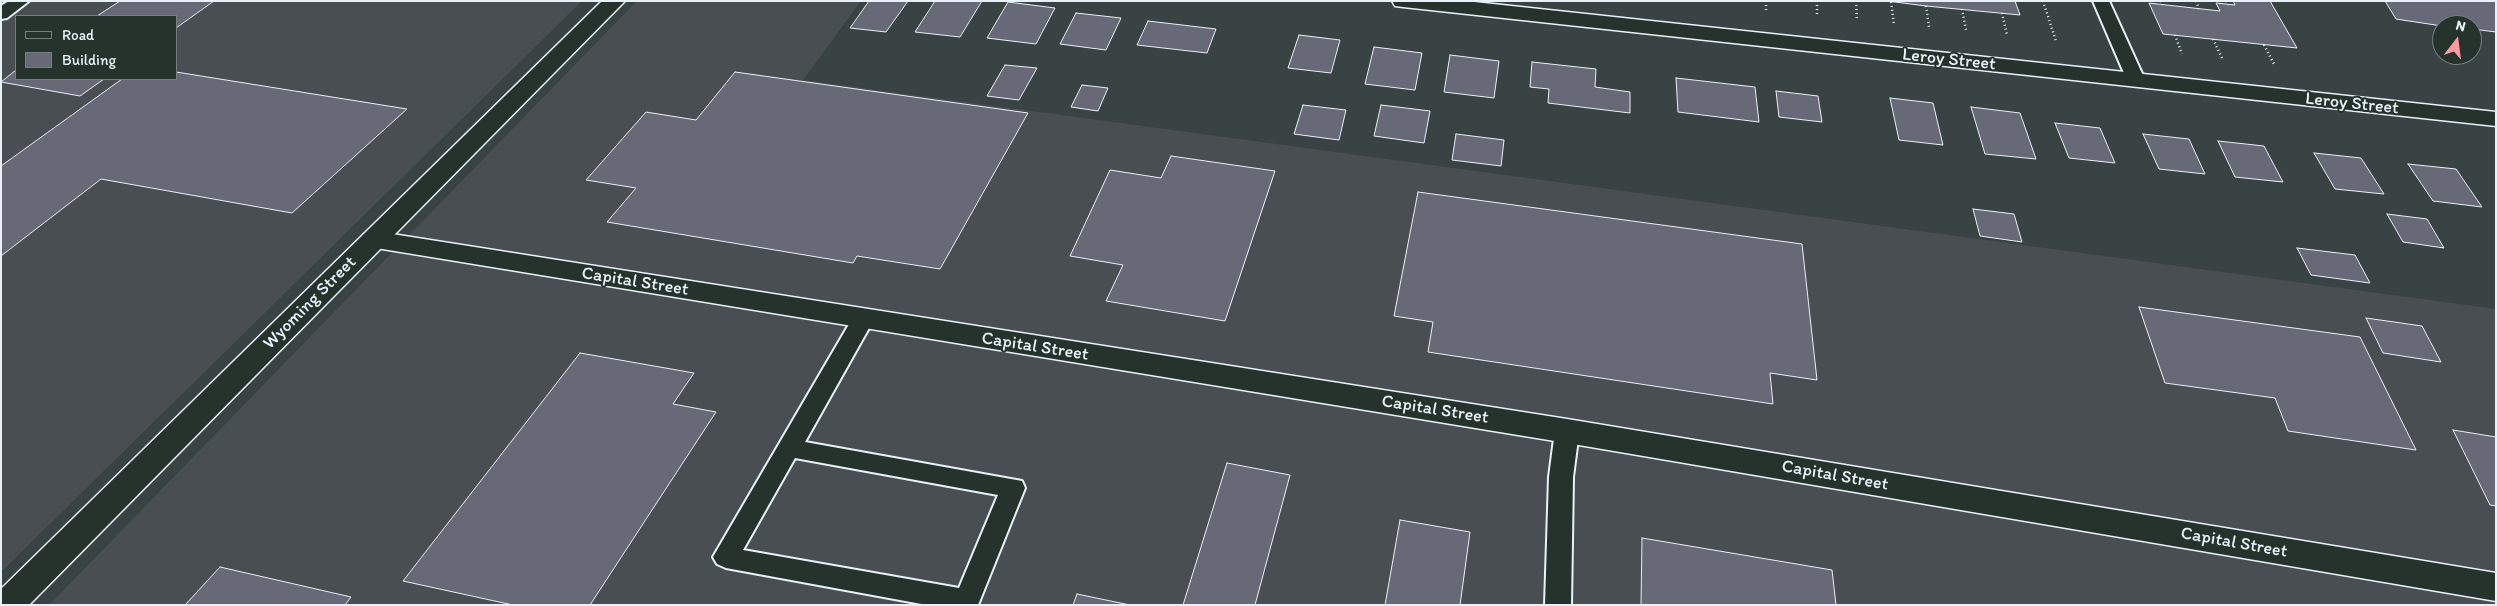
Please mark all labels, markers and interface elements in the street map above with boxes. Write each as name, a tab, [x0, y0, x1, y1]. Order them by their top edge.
legend	[15, 15, 178, 80]
north arrow	[2432, 15, 2482, 65]
text: N	[2454, 17, 2468, 35]
text: Road	[62, 26, 94, 44]
street label: Leroy Street	[1901, 44, 1997, 76]
text: Building	[62, 51, 116, 69]
street label: Leroy Street	[2304, 88, 2400, 120]
street label: Wyoming Street	[259, 252, 361, 354]
street label: Capital Street	[580, 263, 690, 301]
street label: Capital Street	[980, 328, 1090, 366]
street label: Capital Street	[1380, 391, 1490, 429]
street label: Capital Street	[1780, 456, 1890, 496]
street label: Capital Street	[2179, 523, 2289, 563]

